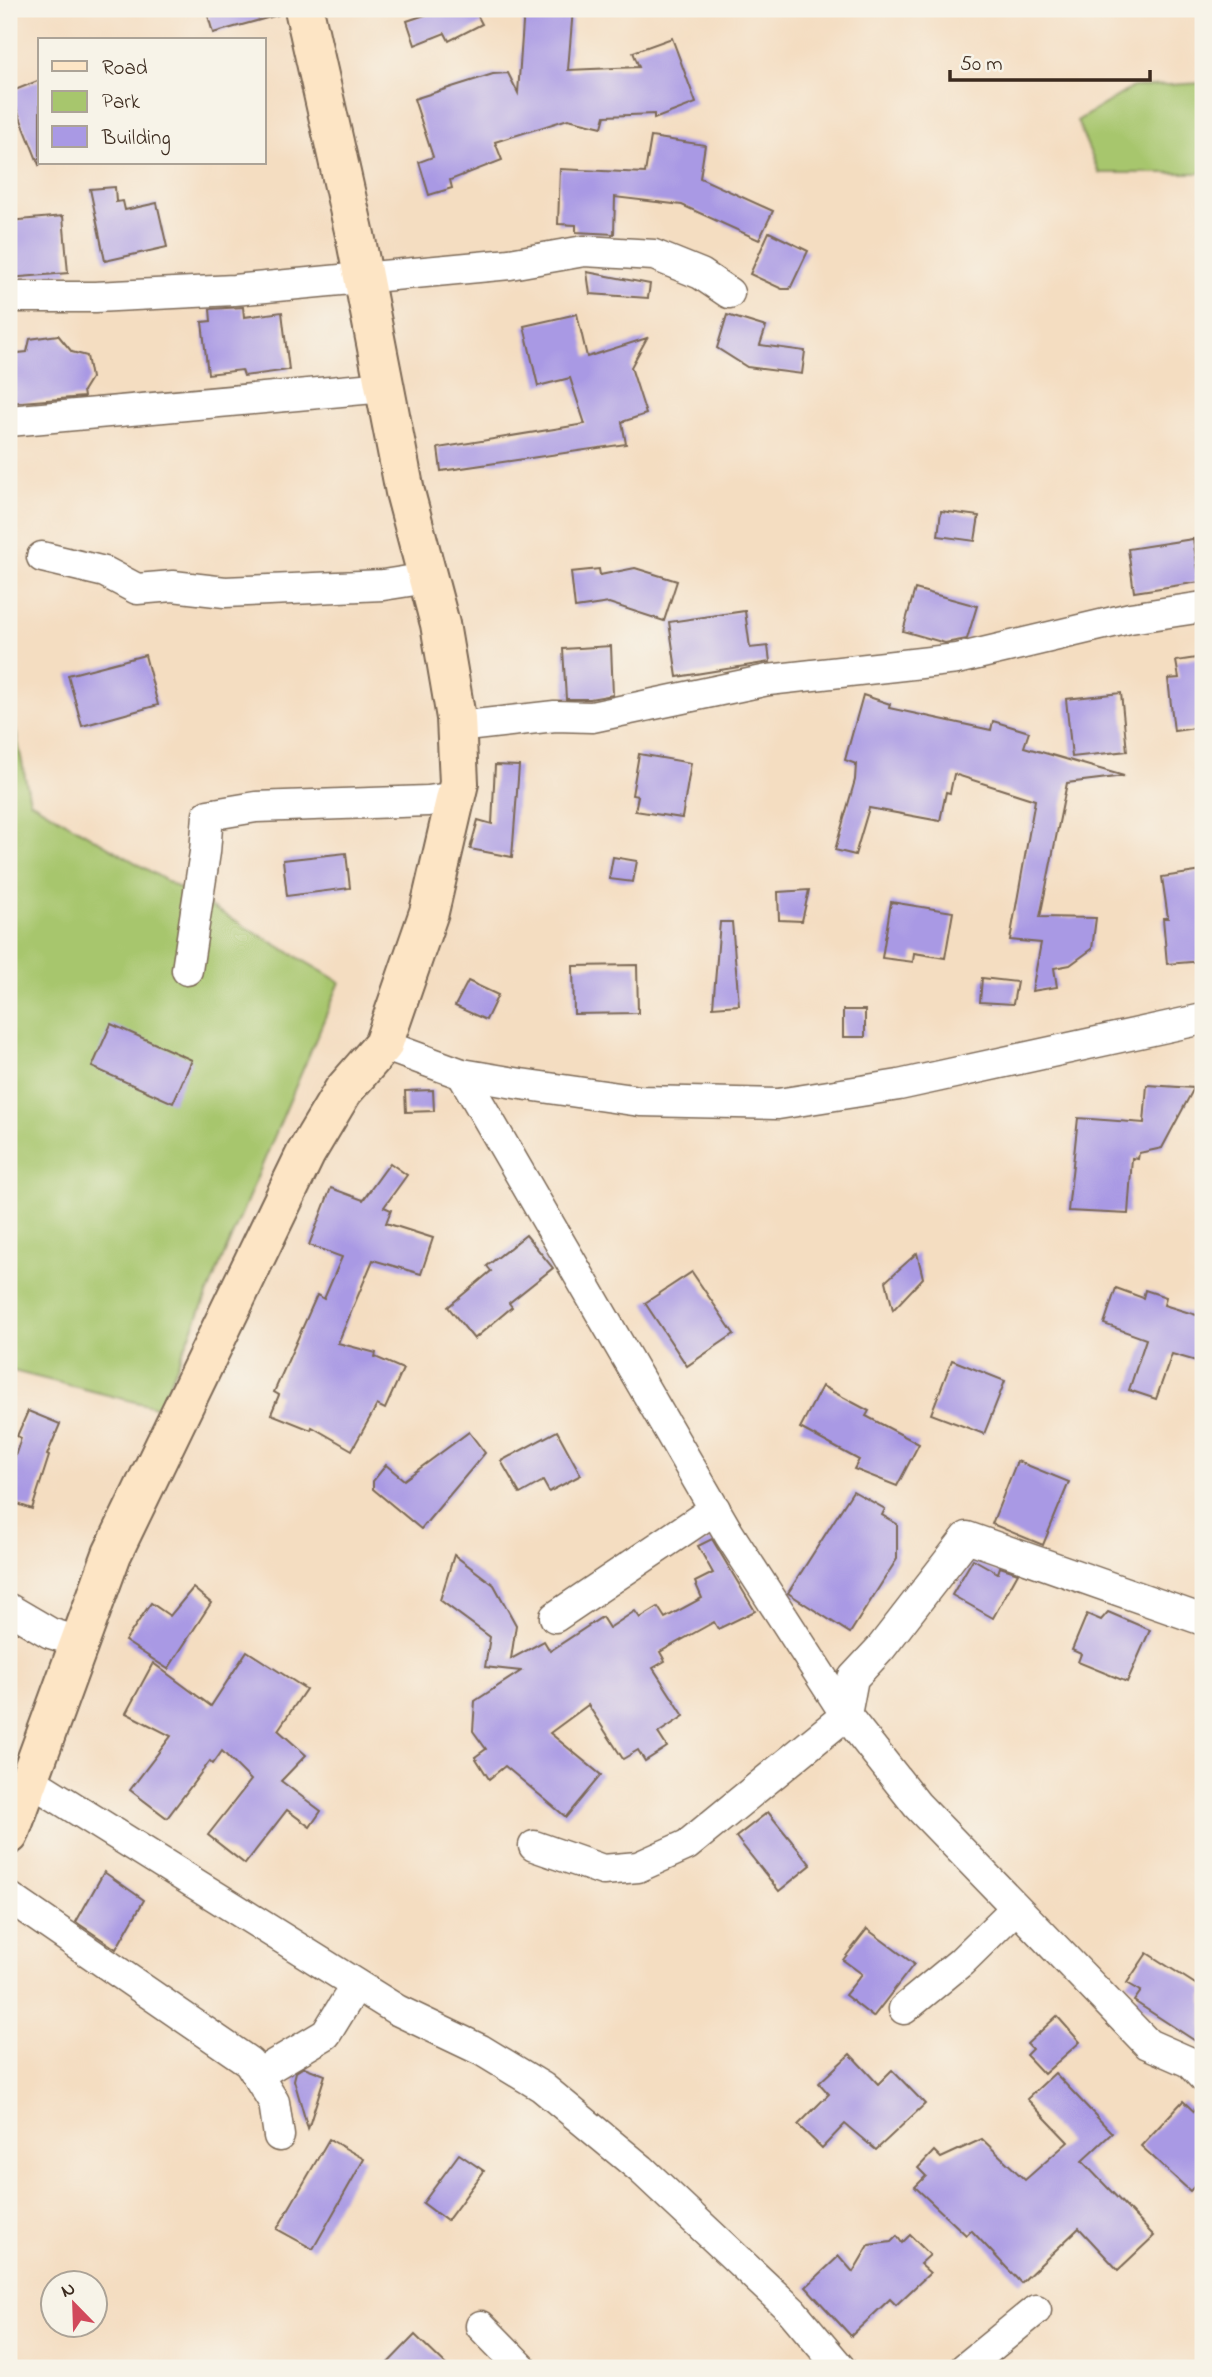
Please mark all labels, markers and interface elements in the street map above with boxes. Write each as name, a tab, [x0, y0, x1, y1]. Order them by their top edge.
legend	[38, 38, 266, 164]
scale bar	[950, 38, 1149, 82]
text: 50 m	[960, 50, 1003, 80]
text: Road	[102, 54, 148, 84]
text: Park	[102, 88, 141, 118]
text: Building	[101, 124, 171, 156]
north arrow	[38, 2268, 108, 2338]
text: N	[57, 2276, 80, 2306]

